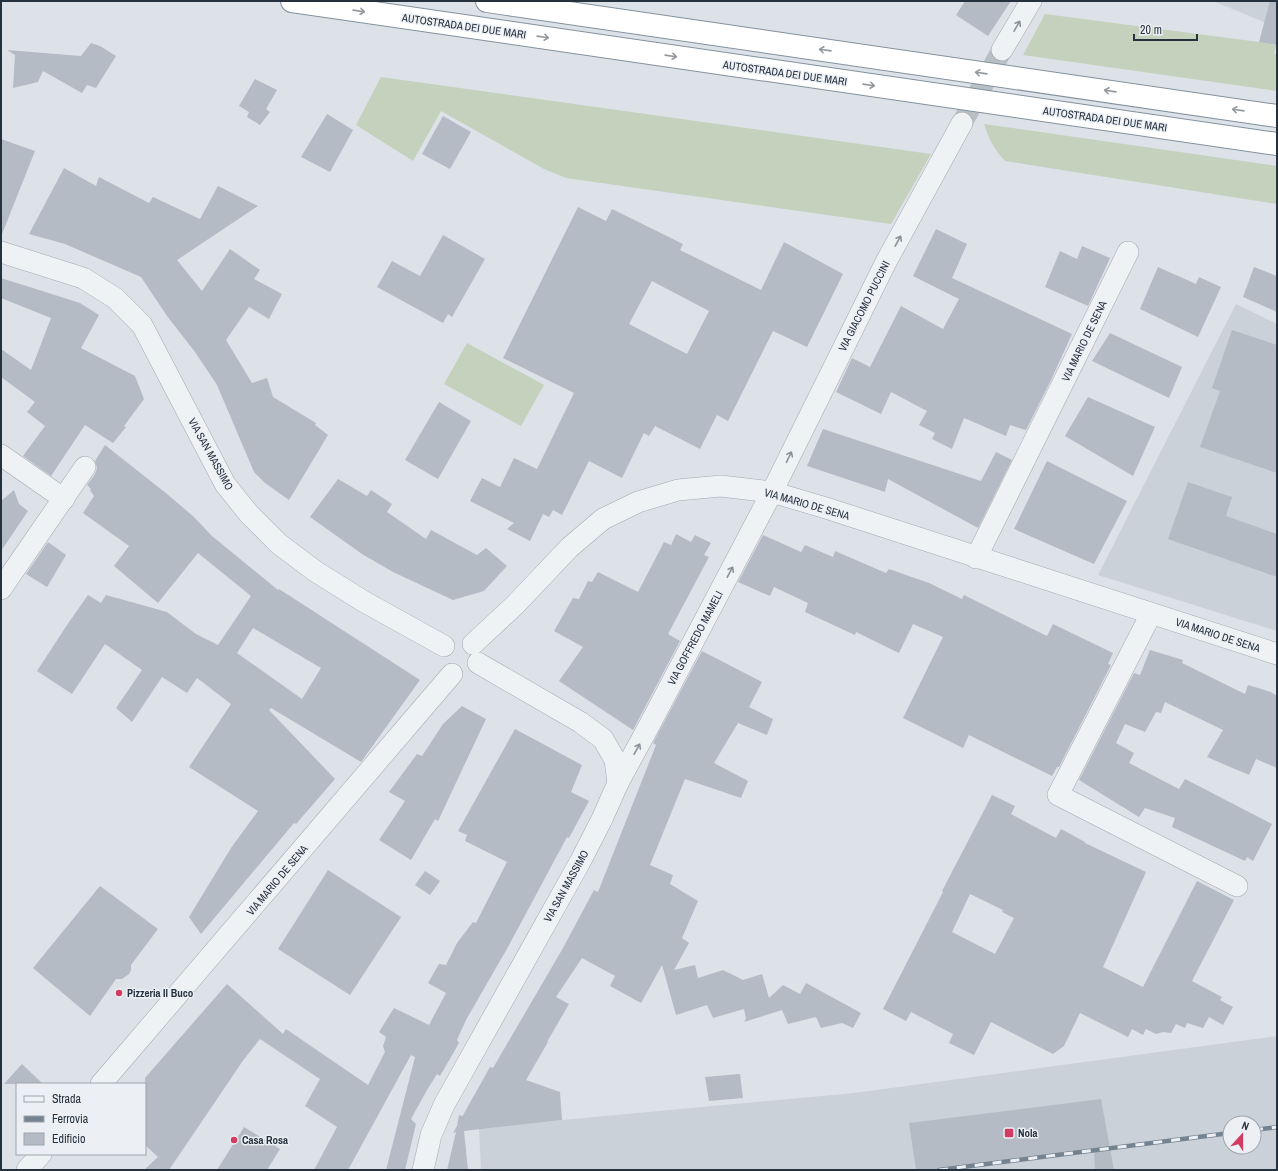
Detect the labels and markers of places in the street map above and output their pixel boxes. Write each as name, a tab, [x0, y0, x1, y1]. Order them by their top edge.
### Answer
place label: Pizzeria Il Buco	[127, 986, 194, 1000]
marker: Pizzeria Il Buco	[114, 988, 124, 998]
place label: Nola	[1018, 1126, 1038, 1140]
marker: Nola	[1003, 1127, 1015, 1139]
place label: Casa Rosa	[242, 1133, 288, 1147]
marker: Casa Rosa	[229, 1135, 239, 1145]

